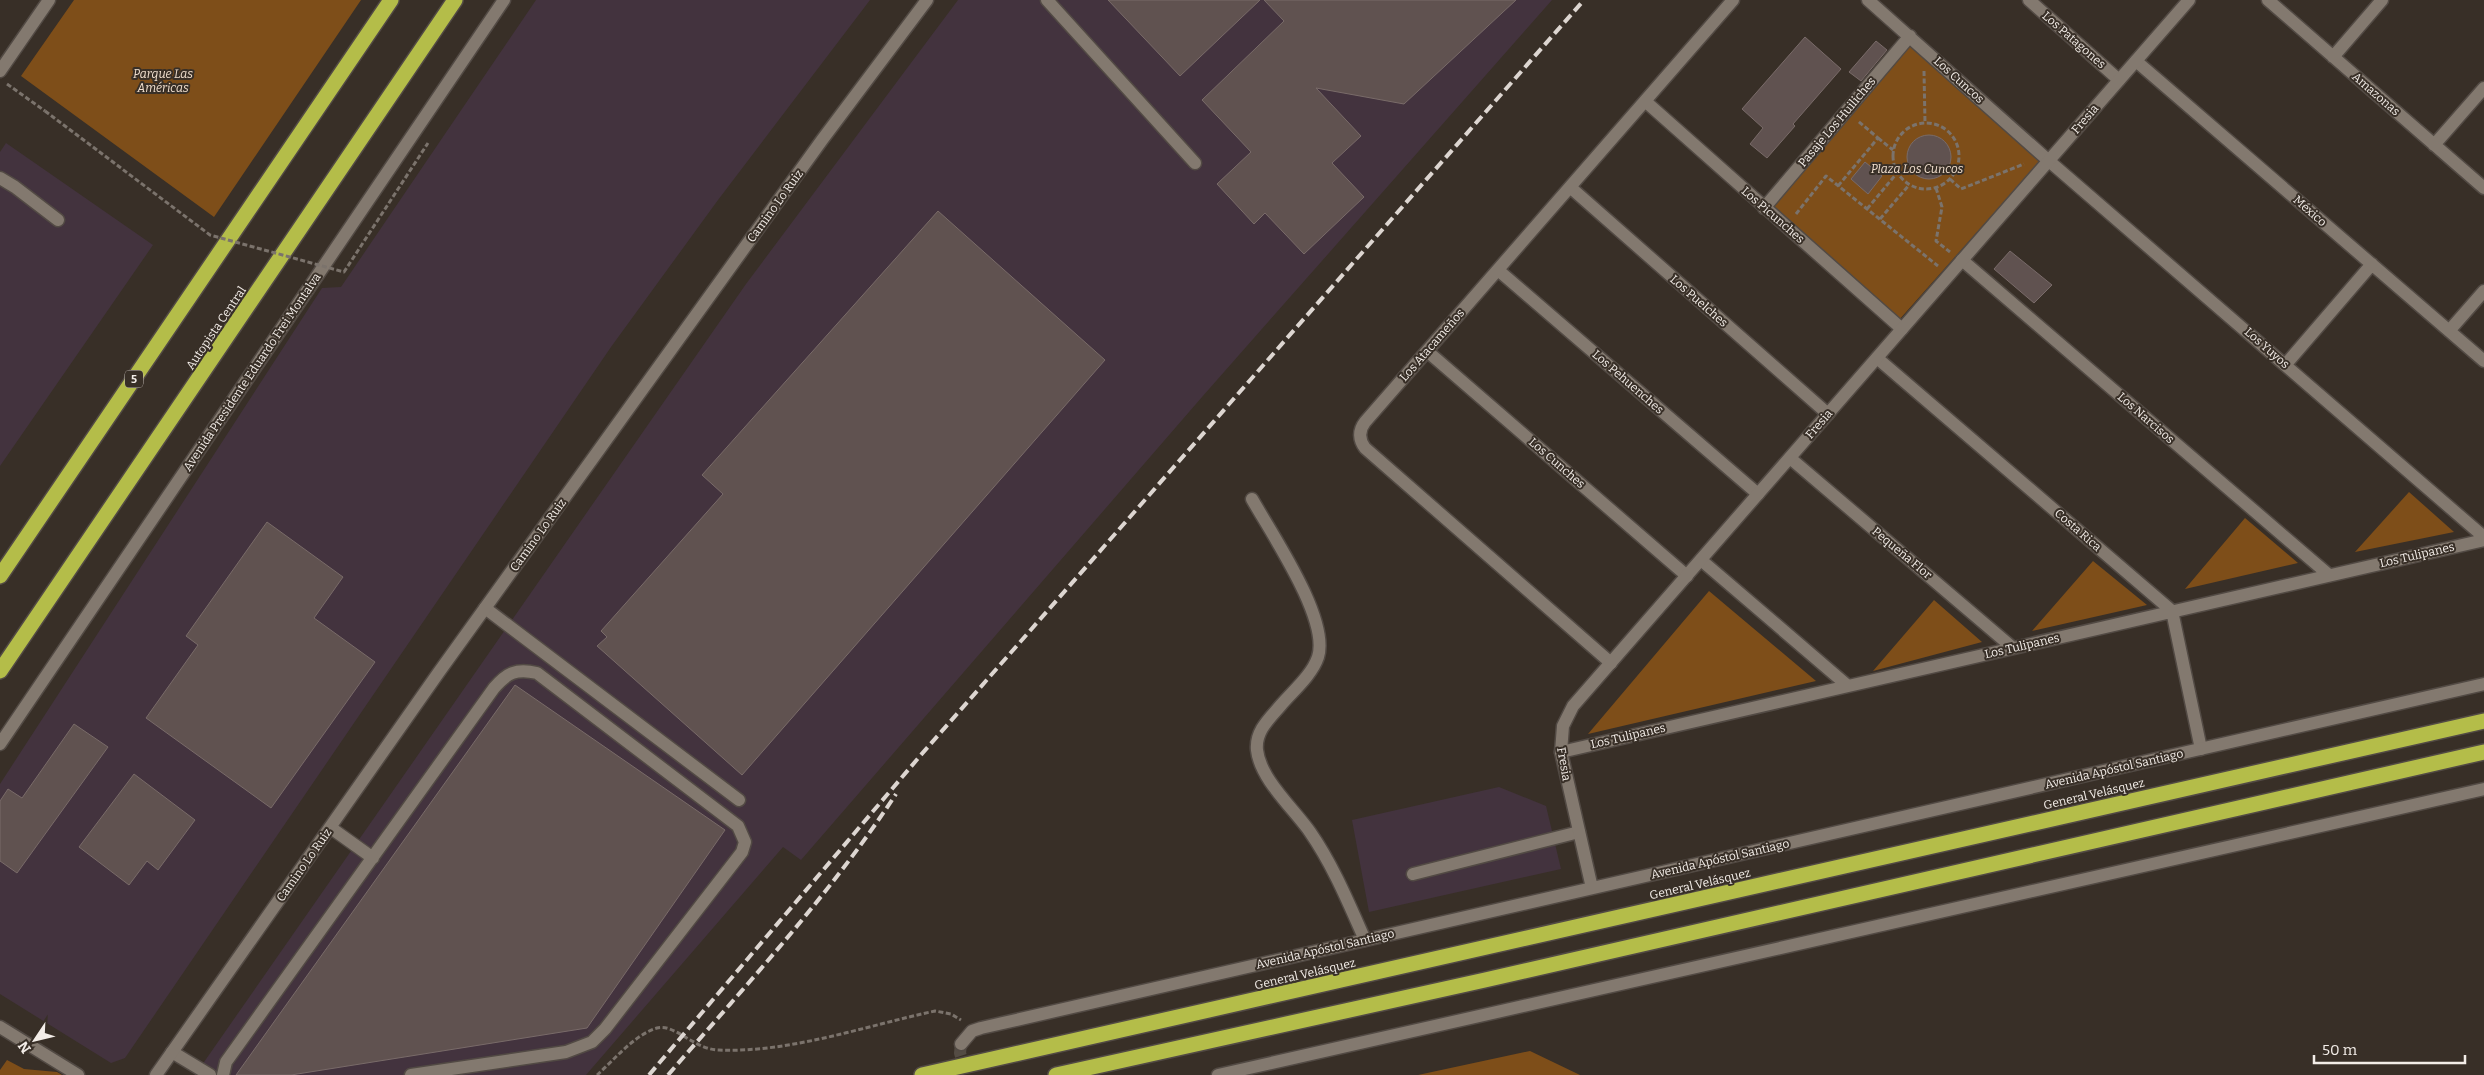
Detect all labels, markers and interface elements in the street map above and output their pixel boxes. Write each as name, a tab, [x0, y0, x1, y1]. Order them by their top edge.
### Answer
street label: Los Patagones	[2040, 9, 2109, 71]
street label: Los Cuncos	[1931, 54, 1987, 106]
park label: Parque Las Américas	[133, 67, 193, 95]
street label: Amazonas	[2349, 69, 2403, 119]
street label: Pasaje Los Huiliches	[1795, 74, 1879, 170]
street label: Fresia	[2069, 101, 2102, 136]
park label: Plaza Los Cuncos	[1871, 162, 1964, 176]
street label: Camino Lo Ruiz	[744, 167, 806, 245]
street label: Los Picunches	[1739, 184, 1808, 246]
street label: México	[2290, 193, 2330, 229]
street label: Avenida Presidente Eduardo Frei Montalva	[180, 270, 324, 474]
street label: Los Puelches	[1667, 272, 1731, 330]
street label: Autopista Central	[183, 283, 249, 372]
street label: Los Atacameños	[1397, 306, 1467, 384]
street label: Los Yuyos	[2242, 325, 2292, 371]
street label: Los Pehuenches	[1590, 347, 1667, 417]
road number: 5	[125, 370, 143, 388]
street label: Los Narcisos	[2115, 390, 2177, 447]
street label: Fresia	[1803, 406, 1836, 441]
street label: Los Cunches	[1526, 435, 1588, 491]
street label: Camino Lo Ruiz	[507, 496, 569, 574]
street label: Costa Rica	[2052, 506, 2104, 554]
street label: Pequeña Flor	[1869, 524, 1935, 582]
street label: Los Tulipanes	[2378, 540, 2456, 570]
street label: Los Tulipanes	[1983, 631, 2061, 661]
street label: Los Tulipanes	[1589, 721, 1667, 751]
street label: Fresia	[1554, 746, 1574, 782]
street label: Avenida Apóstol Santiago	[2043, 746, 2185, 792]
street label: General Velásquez	[2042, 776, 2146, 812]
street label: Camino Lo Ruiz	[274, 825, 335, 904]
street label: Avenida Apóstol Santiago	[1649, 836, 1791, 882]
street label: General Velásquez	[1648, 866, 1752, 902]
street label: Avenida Apóstol Santiago	[1254, 926, 1396, 972]
street label: General Velásquez	[1253, 956, 1357, 992]
north arrow	[10, 1015, 60, 1065]
scale bar	[2314, 1032, 2465, 1064]
text: N	[15, 1038, 35, 1056]
text: 50 m	[2322, 1041, 2358, 1059]

